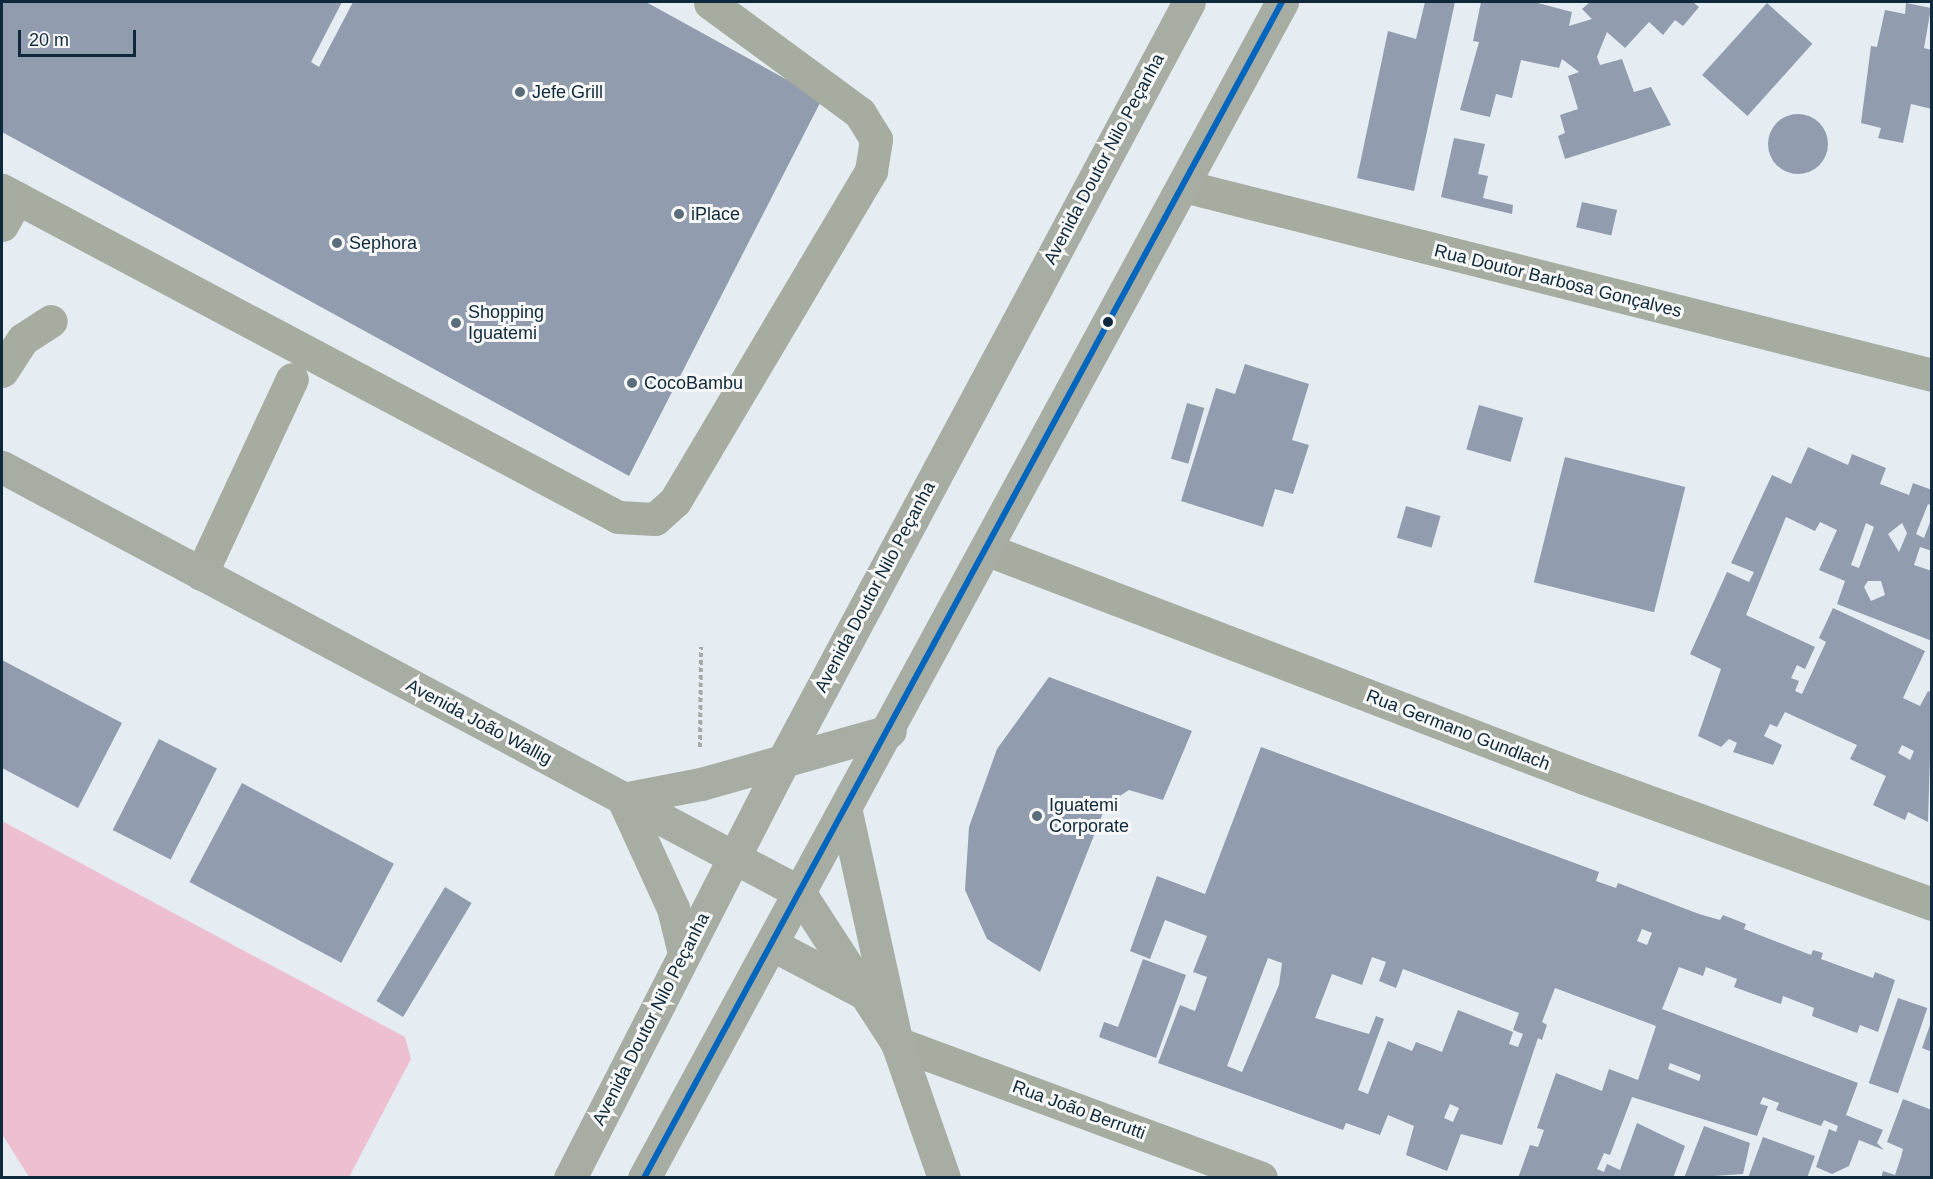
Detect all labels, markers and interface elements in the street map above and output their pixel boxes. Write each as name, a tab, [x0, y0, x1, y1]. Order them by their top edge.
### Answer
scale bar	[21, 18, 140, 56]
text: 20 m	[29, 30, 69, 50]
street label: Avenida Doutor Nilo Peçanha	[1039, 50, 1169, 268]
place label: Jefe Grill	[532, 81, 603, 103]
marker: Jefe Grill	[513, 85, 527, 99]
place label: iPlace	[691, 203, 740, 225]
marker: iPlace	[672, 207, 686, 221]
place label: Sephora	[349, 232, 417, 254]
marker: Sephora	[330, 236, 344, 250]
street label: Rua Doutor Barbosa Gonçalves	[1432, 240, 1684, 322]
place label: Shopping Iguatemi	[468, 302, 544, 344]
marker: Shopping Iguatemi	[449, 316, 463, 330]
unlabelled marker	[1102, 316, 1114, 328]
place label: CocoBambu	[644, 372, 743, 394]
marker: CocoBambu	[625, 376, 639, 390]
street label: Avenida Doutor Nilo Peçanha	[810, 478, 940, 696]
street label: Avenida João Wallig	[402, 674, 556, 770]
street label: Rua Germano Gundlach	[1363, 685, 1553, 775]
place label: Iguatemi Corporate	[1049, 795, 1129, 838]
marker: Iguatemi Corporate	[1030, 809, 1044, 823]
street label: Avenida Doutor Nilo Peçanha	[588, 909, 714, 1129]
street label: Rua João Berrutti	[1009, 1076, 1149, 1144]

